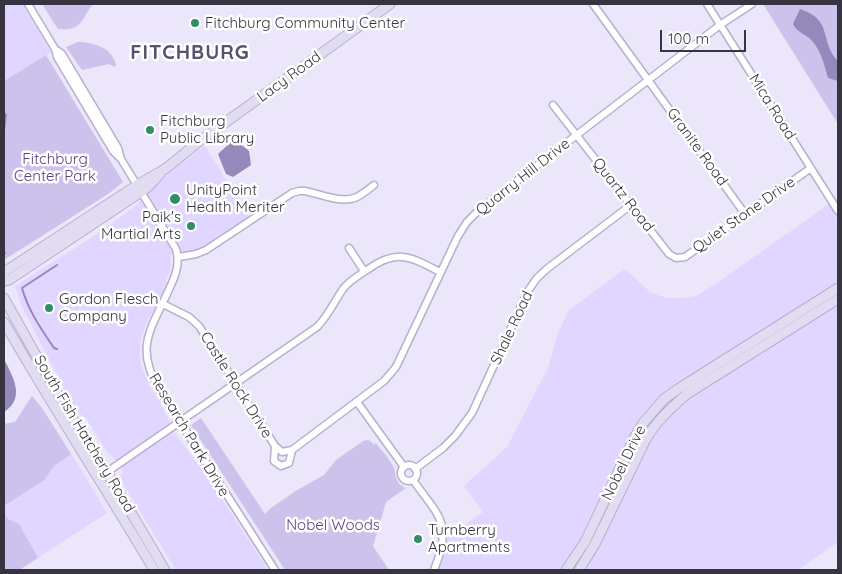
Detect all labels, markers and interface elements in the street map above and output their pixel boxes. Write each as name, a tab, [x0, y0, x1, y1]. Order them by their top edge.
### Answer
place label: Fitchburg Community Center	[205, 14, 405, 32]
marker: Fitchburg Community Center	[189, 17, 201, 29]
scale bar	[662, 20, 748, 52]
text: 100 m	[668, 29, 709, 48]
district label: FITCHBURG	[129, 41, 251, 65]
street label: Lacy Road	[254, 48, 324, 106]
street label: Mica Road	[745, 71, 799, 143]
street label: Granite Road	[663, 105, 731, 189]
place label: Fitchburg Public Library	[160, 112, 254, 147]
marker: Fitchburg Public Library	[144, 124, 156, 136]
street label: Quarry Hill Drive	[472, 135, 574, 219]
park label: Fitchburg Center Park	[14, 150, 96, 185]
street label: Quartz Road	[589, 155, 657, 235]
street label: Quiet Stone Drive	[689, 173, 799, 257]
place label: UnityPoint Health Meriter	[186, 181, 285, 216]
marker: UnityPoint Health Meriter	[168, 192, 182, 206]
place label: Paik's Martial Arts	[101, 208, 181, 243]
marker: Paik's Martial Arts	[185, 220, 197, 232]
street label: Shale Road	[487, 288, 537, 368]
place label: Gordon Flesch Company	[59, 290, 158, 325]
marker: Gordon Flesch Company	[43, 302, 55, 314]
street label: Castle Rock Drive	[196, 329, 276, 441]
street label: South Fish Hatchery Road	[30, 352, 138, 516]
street label: Research Park Drive	[145, 370, 233, 500]
street label: Nobel Drive	[598, 423, 650, 503]
park label: Nobel Woods	[286, 516, 380, 534]
place label: Turnberry Apartments	[428, 521, 510, 556]
marker: Turnberry Apartments	[412, 533, 424, 545]

